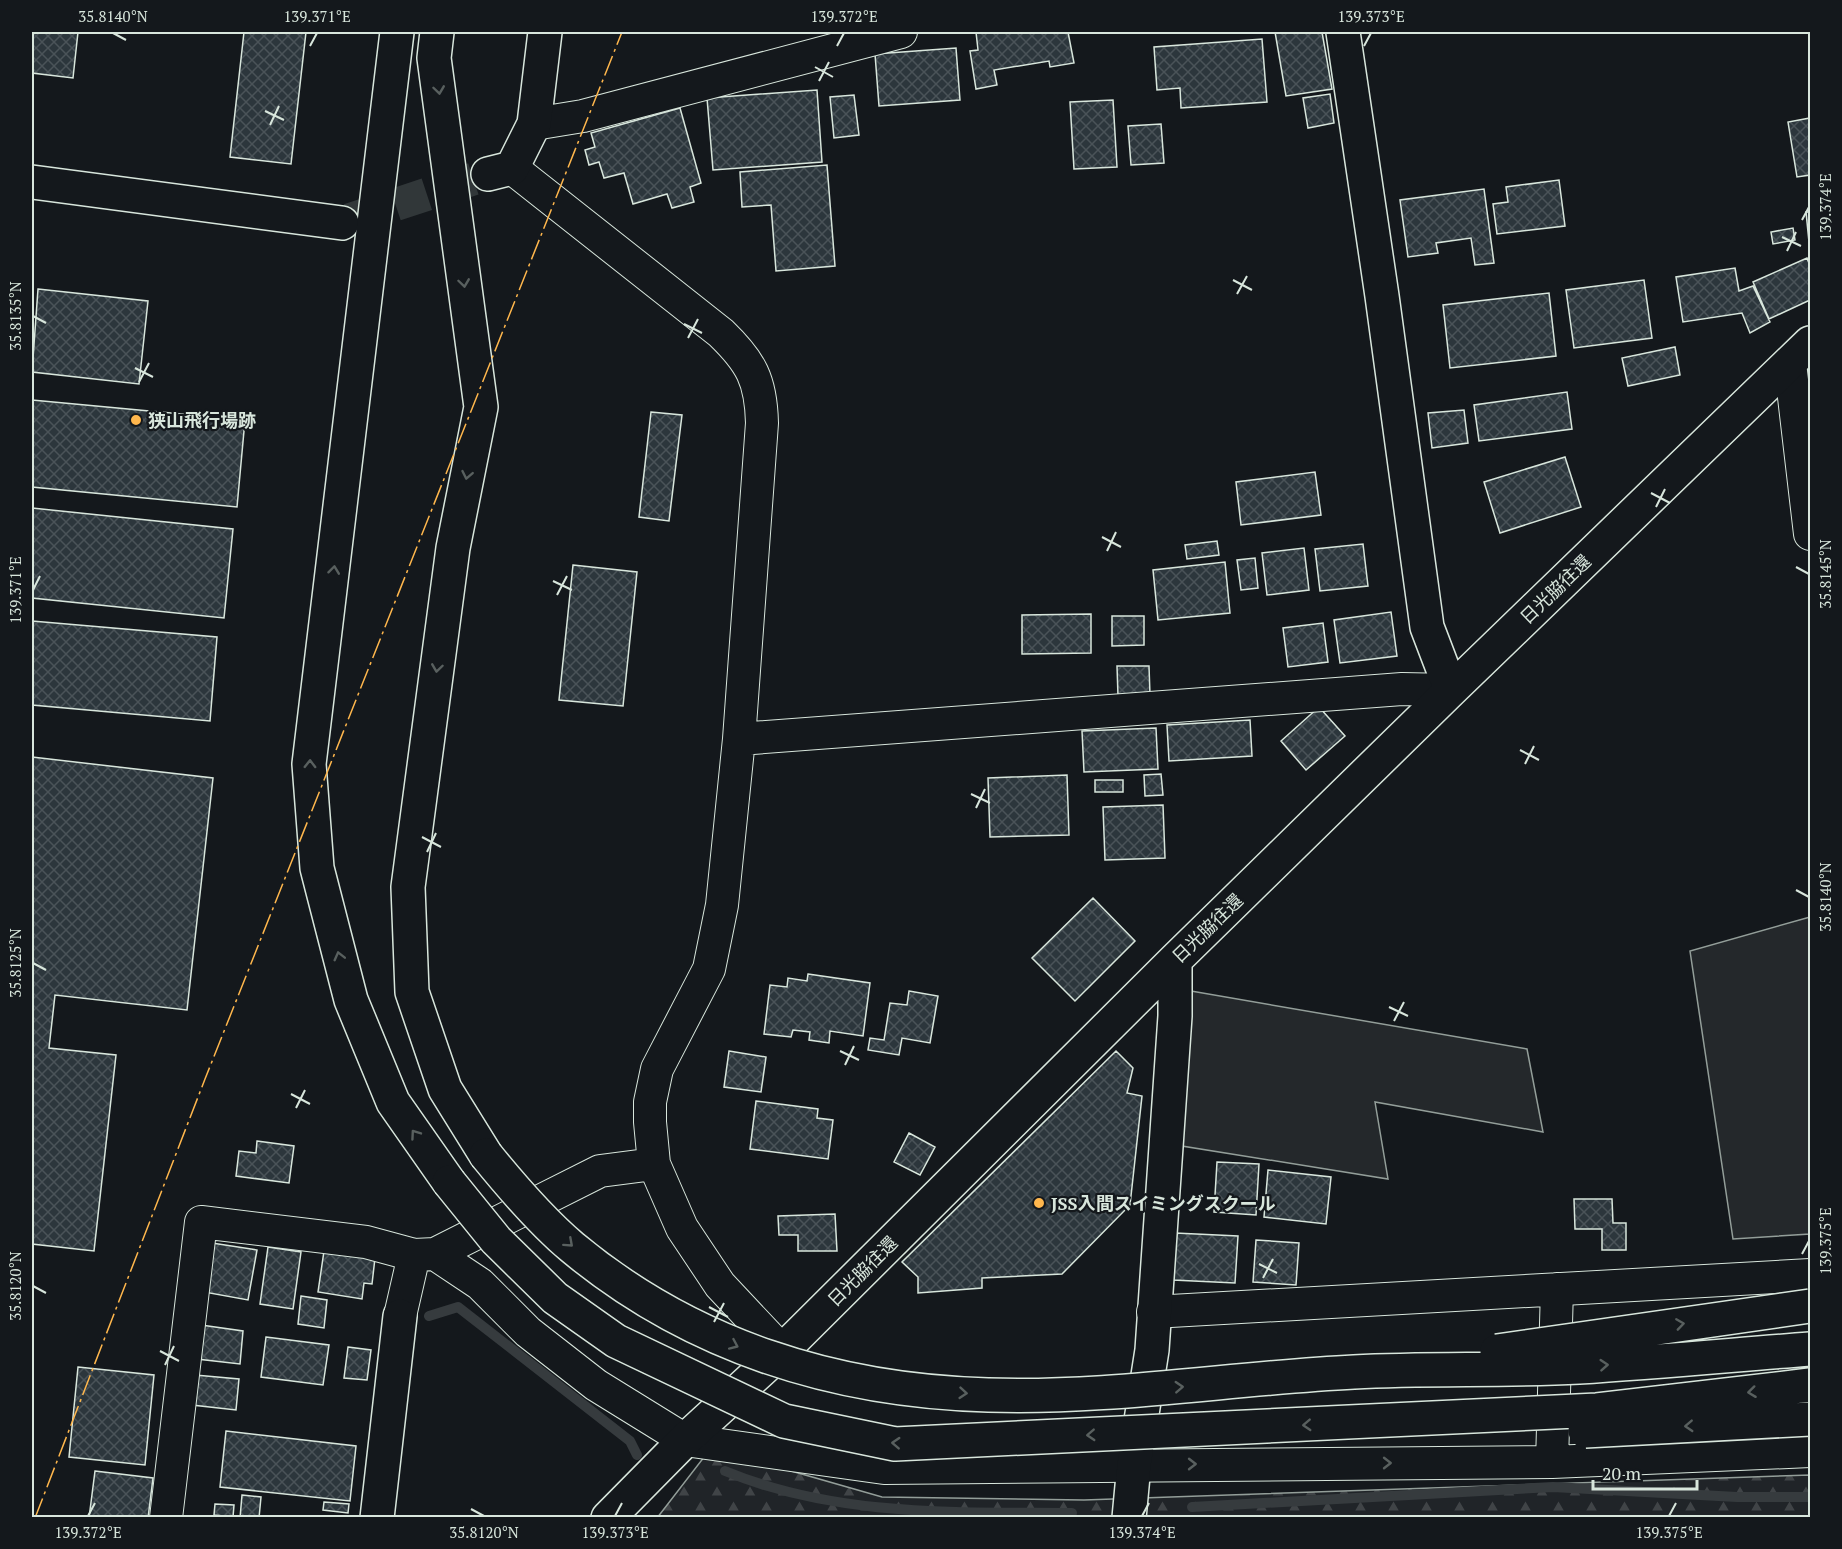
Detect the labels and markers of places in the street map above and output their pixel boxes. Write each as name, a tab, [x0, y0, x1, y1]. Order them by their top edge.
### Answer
place label: 狭山飛行場跡	[148, 408, 256, 432]
marker: 狭山飛行場跡	[129, 413, 143, 427]
place label: JSS入間スイミングスクール	[1051, 1191, 1276, 1215]
marker: JSS入間スイミングスクール	[1032, 1196, 1046, 1210]

